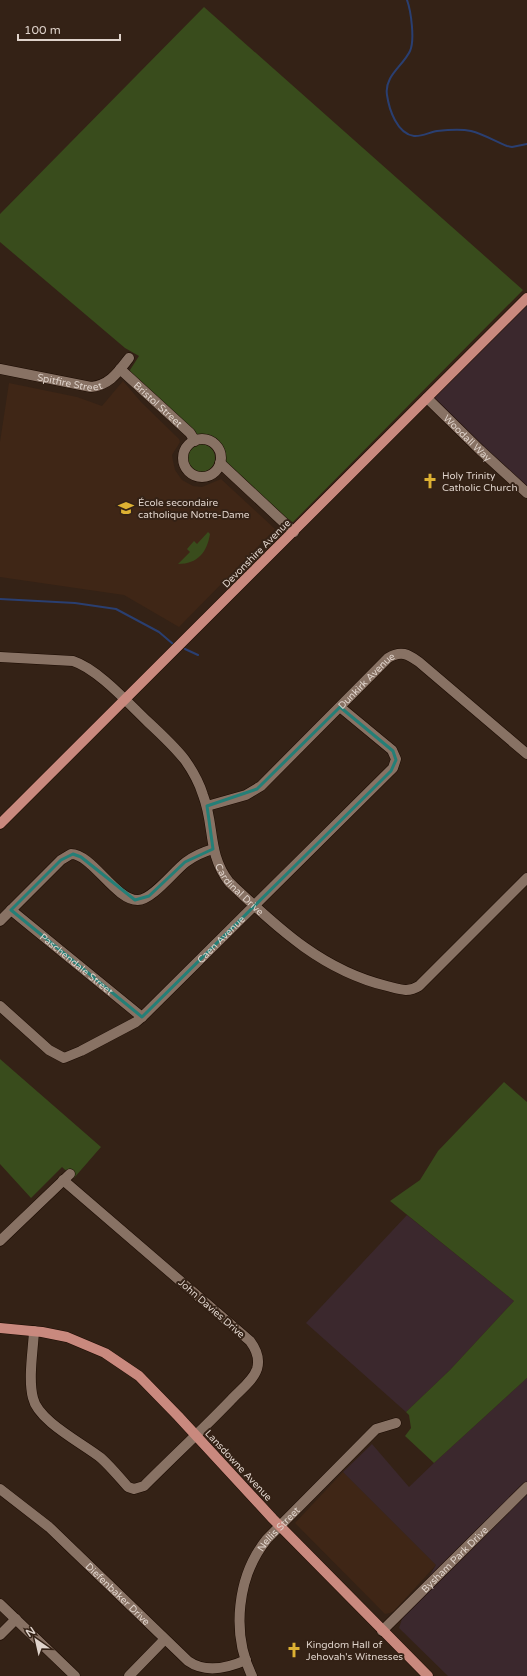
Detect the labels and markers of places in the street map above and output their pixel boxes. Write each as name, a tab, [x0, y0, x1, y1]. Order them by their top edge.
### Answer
place label: Holy Trinity Catholic Church	[442, 470, 518, 494]
church icon: Holy Trinity Catholic Church	[421, 472, 439, 490]
place label: École secondaire catholique Notre-Dame	[138, 497, 250, 521]
school or university icon: École secondaire catholique Notre-Dame	[117, 499, 135, 517]
place label: Kingdom Hall of Jehovah's Witnesses	[306, 1639, 403, 1663]
church icon: Kingdom Hall of Jehovah's Witnesses	[285, 1641, 303, 1659]

